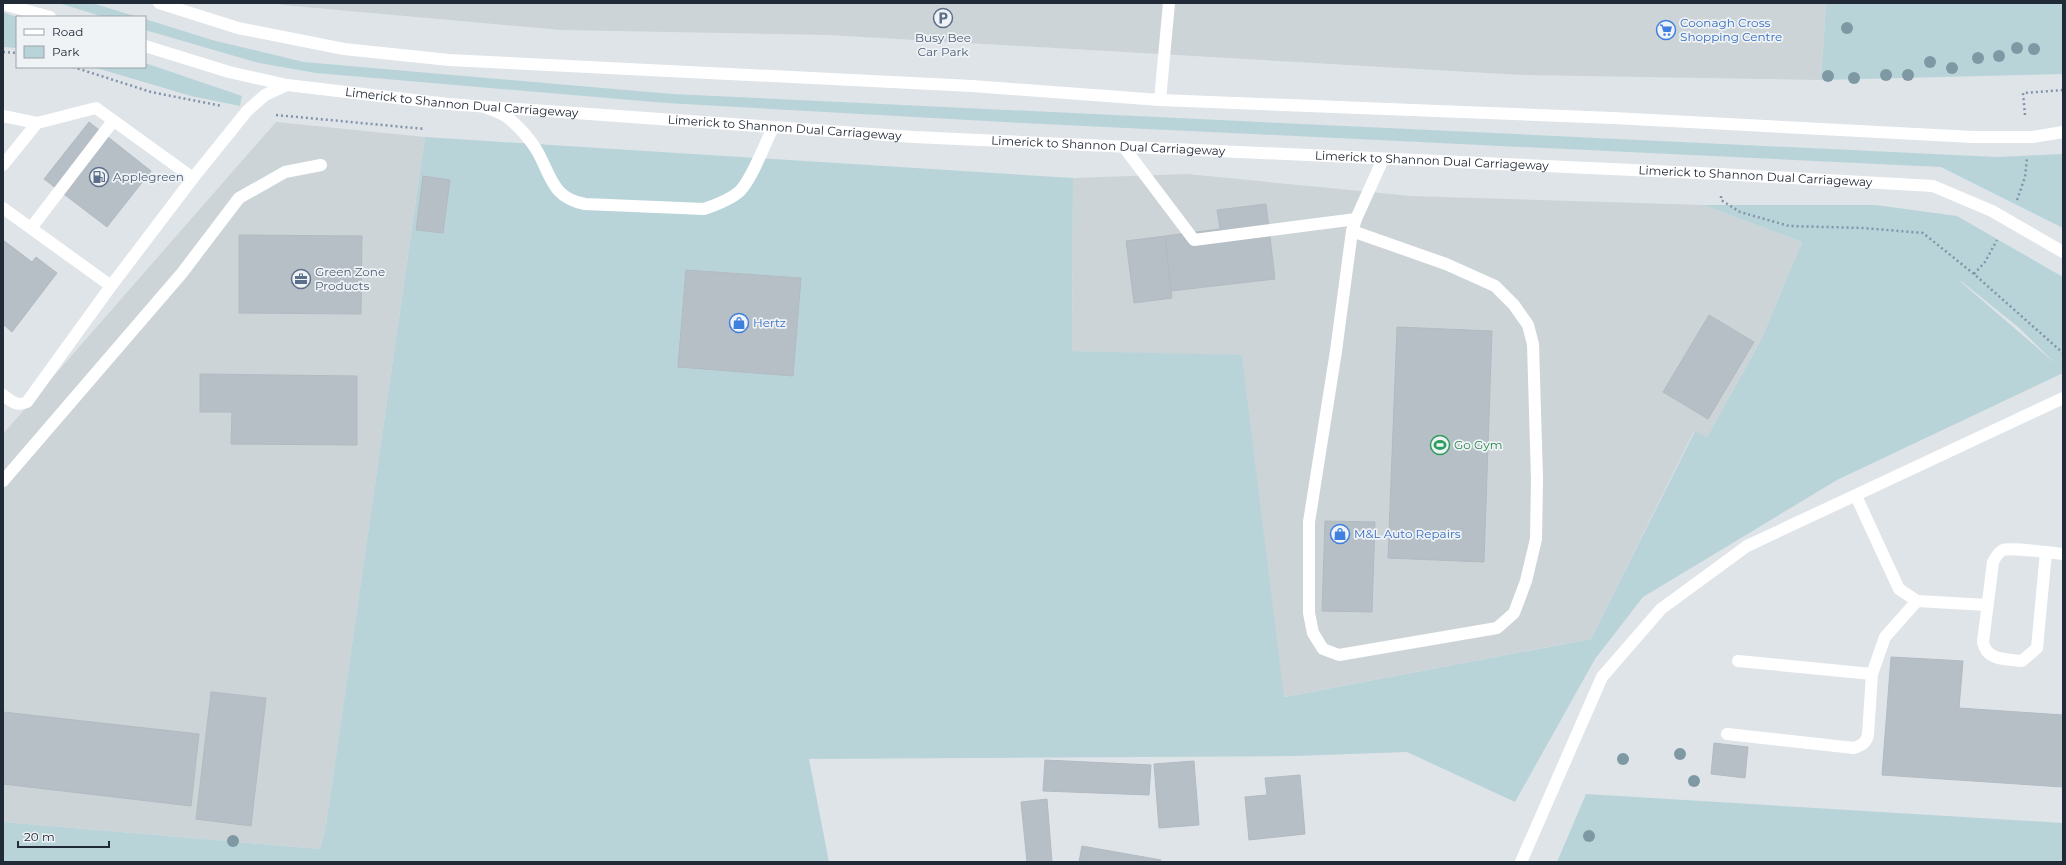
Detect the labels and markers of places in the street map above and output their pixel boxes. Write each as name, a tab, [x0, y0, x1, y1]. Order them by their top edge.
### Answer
parking icon: Busy Bee Car Park	[932, 7, 954, 29]
place label: Coonagh Cross Shopping Centre	[1680, 15, 1782, 44]
supermarket icon: Coonagh Cross Shopping Centre	[1655, 19, 1677, 41]
place label: Busy Bee Car Park	[915, 30, 971, 59]
fuel station icon: Applegreen	[88, 166, 110, 188]
place label: Applegreen	[113, 169, 184, 184]
place label: Green Zone Products	[315, 264, 385, 293]
office icon: Green Zone Products	[290, 268, 312, 290]
shop icon: Hertz	[728, 312, 750, 334]
place label: Hertz	[753, 315, 786, 330]
sports icon: Go Gym	[1429, 434, 1451, 456]
place label: Go Gym	[1454, 437, 1502, 452]
shop icon: M&L Auto Repairs	[1329, 523, 1351, 545]
place label: M&L Auto Repairs	[1354, 526, 1461, 541]

